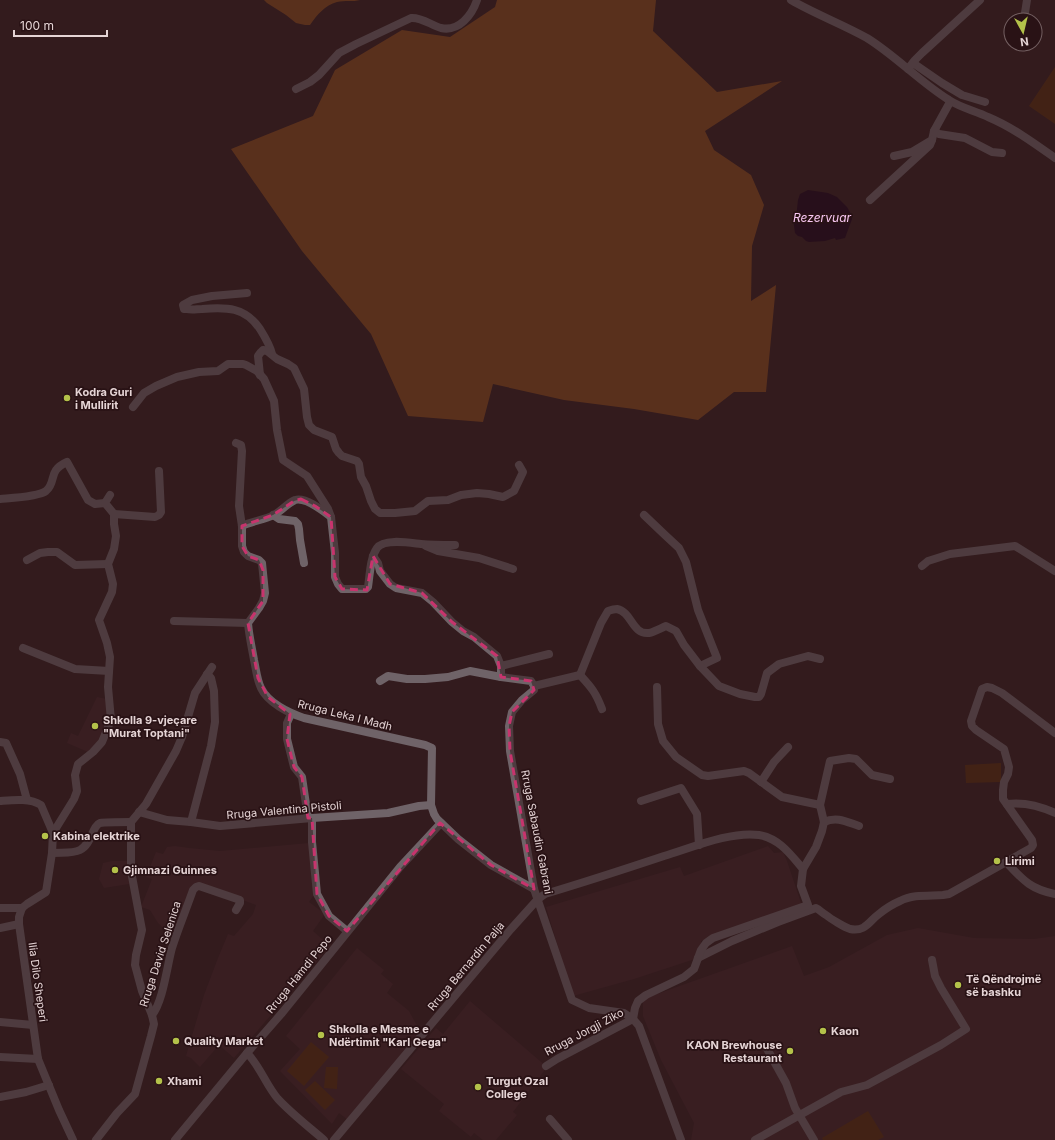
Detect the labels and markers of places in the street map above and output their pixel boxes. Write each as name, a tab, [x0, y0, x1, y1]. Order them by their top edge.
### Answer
place label: Kodra Guri i Mullirit	[75, 385, 132, 412]
marker: Kodra Guri i Mullirit	[62, 393, 72, 403]
place label: Shkolla 9-vjeçare "Murat Toptani"	[103, 713, 197, 740]
marker: Shkolla 9-vjeçare "Murat Toptani"	[90, 721, 100, 731]
place label: Kabina elektrike	[53, 829, 140, 843]
marker: Kabina elektrike	[40, 831, 50, 841]
place label: Lirimi	[1005, 854, 1035, 868]
marker: Lirimi	[992, 856, 1002, 866]
place label: Gjimnazi Guinnes	[123, 863, 217, 877]
marker: Gjimnazi Guinnes	[110, 865, 120, 875]
place label: Të Qëndrojmë së bashku	[966, 972, 1042, 999]
marker: Të Qëndrojmë së bashku	[953, 980, 963, 990]
place label: Shkolla e Mesme e Ndërtimit "Karl Gega"	[329, 1022, 447, 1049]
place label: Kaon	[831, 1024, 859, 1038]
marker: Kaon	[818, 1026, 828, 1036]
marker: Shkolla e Mesme e Ndërtimit "Karl Gega"	[316, 1030, 326, 1040]
place label: Quality Market	[184, 1034, 263, 1048]
marker: Quality Market	[171, 1036, 181, 1046]
place label: KAON Brewhouse Restaurant	[686, 1038, 782, 1065]
marker: KAON Brewhouse Restaurant	[785, 1046, 795, 1056]
place label: Xhami	[167, 1074, 201, 1088]
place label: Turgut Ozal College	[486, 1074, 548, 1101]
marker: Xhami	[154, 1076, 164, 1086]
marker: Turgut Ozal College	[473, 1082, 483, 1092]

